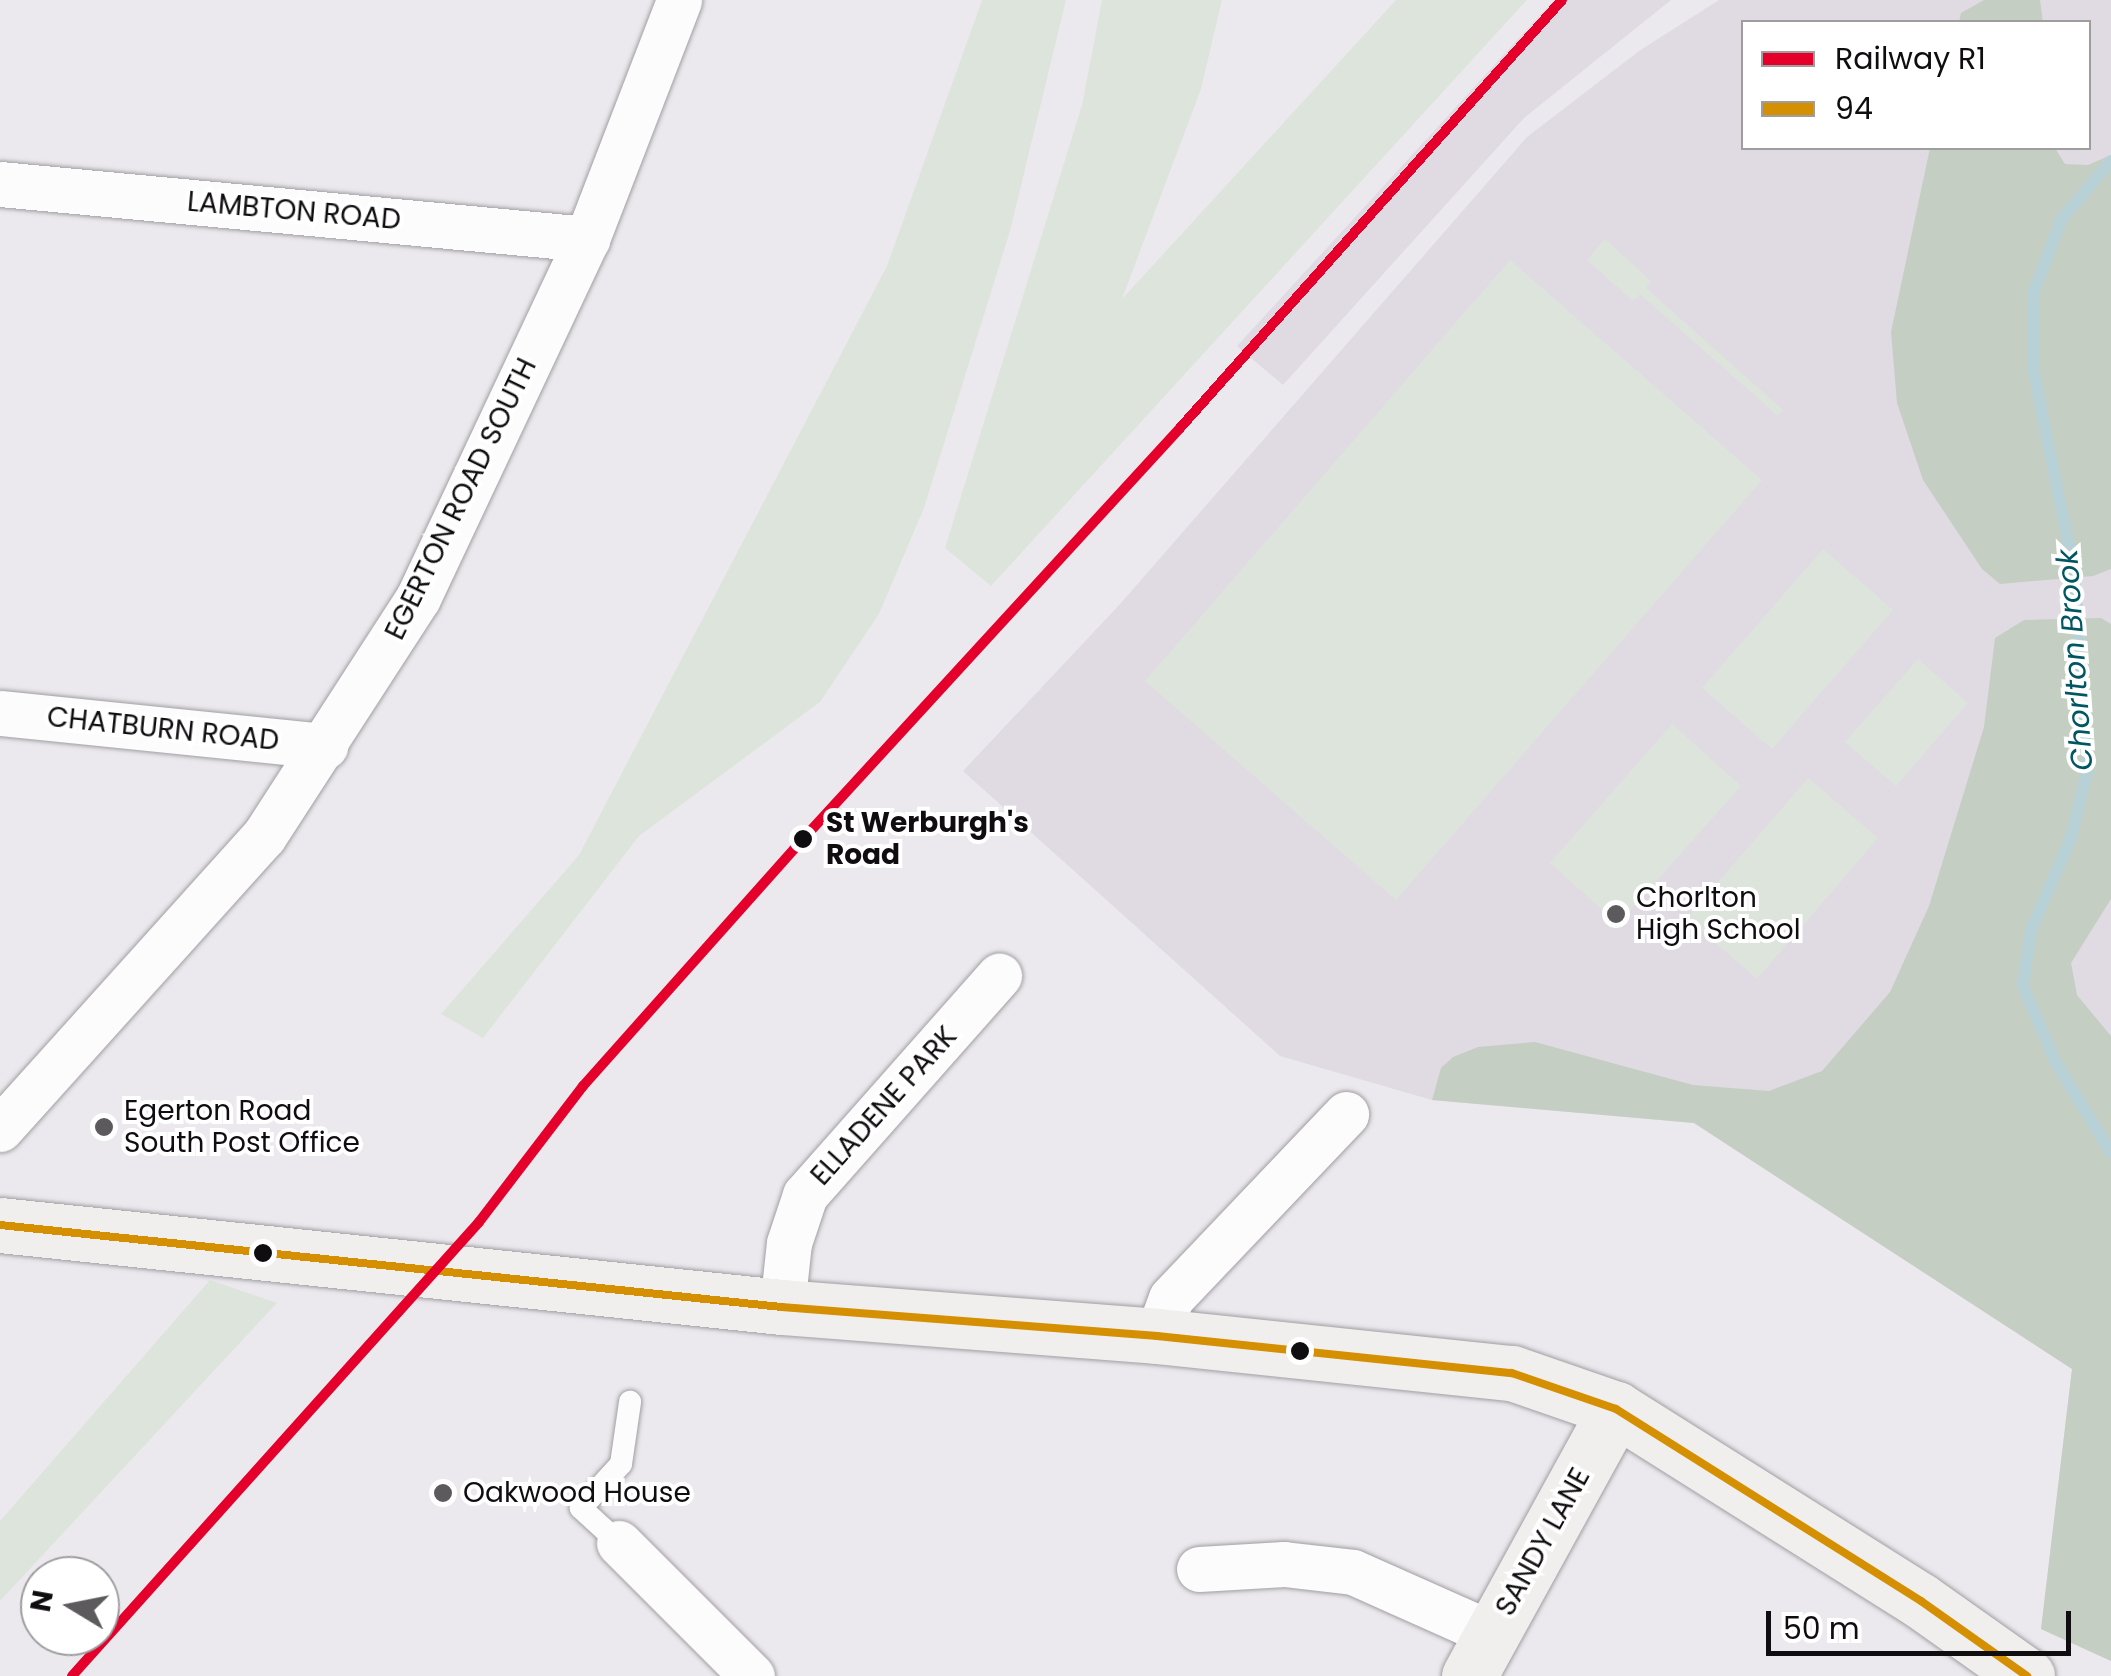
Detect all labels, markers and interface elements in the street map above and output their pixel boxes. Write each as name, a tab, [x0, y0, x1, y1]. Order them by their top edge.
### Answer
legend	[1741, 20, 2091, 150]
text: Railway R1	[1835, 37, 1986, 80]
text: 94	[1835, 87, 1873, 130]
street label: LAMBTON ROAD	[186, 185, 402, 237]
street label: EGERTON ROAD SOUTH	[378, 353, 544, 645]
water label: Chorlton Brook	[2049, 548, 2101, 772]
street label: CHATBURN ROAD	[45, 700, 281, 758]
place label: St Werburgh's Road	[826, 806, 1029, 872]
marker: St Werburgh's Road	[790, 826, 816, 852]
place label: Chorlton High School	[1636, 881, 1801, 947]
marker: Chorlton High School	[1605, 903, 1627, 925]
street label: ELLADENE PARK	[804, 1020, 964, 1192]
place label: Egerton Road South Post Office	[124, 1094, 360, 1160]
marker: Egerton Road South Post Office	[93, 1116, 115, 1138]
unlabelled marker	[253, 1243, 273, 1263]
unlabelled marker	[1290, 1341, 1310, 1361]
street label: SANDY LANE	[1489, 1462, 1597, 1622]
place label: Oakwood House	[463, 1476, 691, 1510]
marker: Oakwood House	[432, 1482, 454, 1504]
north arrow	[20, 1556, 120, 1656]
text: N	[21, 1587, 63, 1615]
scale bar	[1771, 1591, 2076, 1653]
text: 50 m	[1783, 1607, 1860, 1650]

